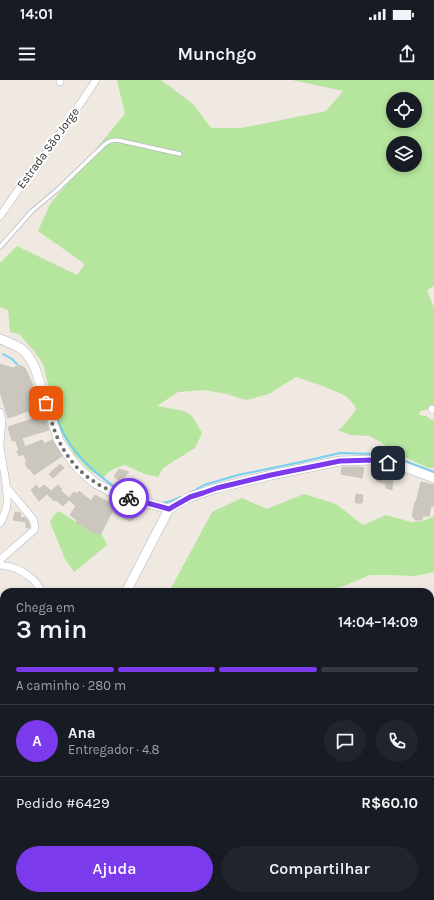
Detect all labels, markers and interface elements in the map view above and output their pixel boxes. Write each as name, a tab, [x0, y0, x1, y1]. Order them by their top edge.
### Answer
text: 14:01	[20, 5, 53, 23]
icon: menu	[16, 43, 38, 65]
text: Munchgo	[178, 43, 256, 65]
icon: share	[396, 43, 418, 65]
map controls	[386, 92, 422, 172]
button: locate	[386, 92, 422, 128]
street label: Estrada São Jorge	[14, 105, 82, 191]
button: layers	[386, 136, 422, 172]
pin	[29, 386, 63, 420]
icon: bag	[35, 392, 57, 414]
pin	[371, 446, 405, 480]
icon: home	[377, 452, 399, 474]
courier	[109, 478, 149, 518]
icon: bike	[118, 487, 140, 509]
text: Chega em	[16, 600, 75, 615]
text: 14:04–14:09	[338, 613, 418, 631]
text: 3 min	[16, 614, 87, 645]
text: A caminho · 280 m	[16, 678, 126, 693]
button: chat	[324, 720, 366, 762]
button: phone	[376, 720, 418, 762]
text: Ana	[68, 724, 96, 742]
text: A	[32, 732, 42, 750]
text: Entregador · 4.8	[68, 742, 159, 757]
text: Pedido #6429	[16, 794, 110, 812]
text: R$60.10	[361, 794, 418, 812]
button: Ajuda	[16, 846, 213, 892]
button: Compartilhar	[221, 846, 418, 892]

